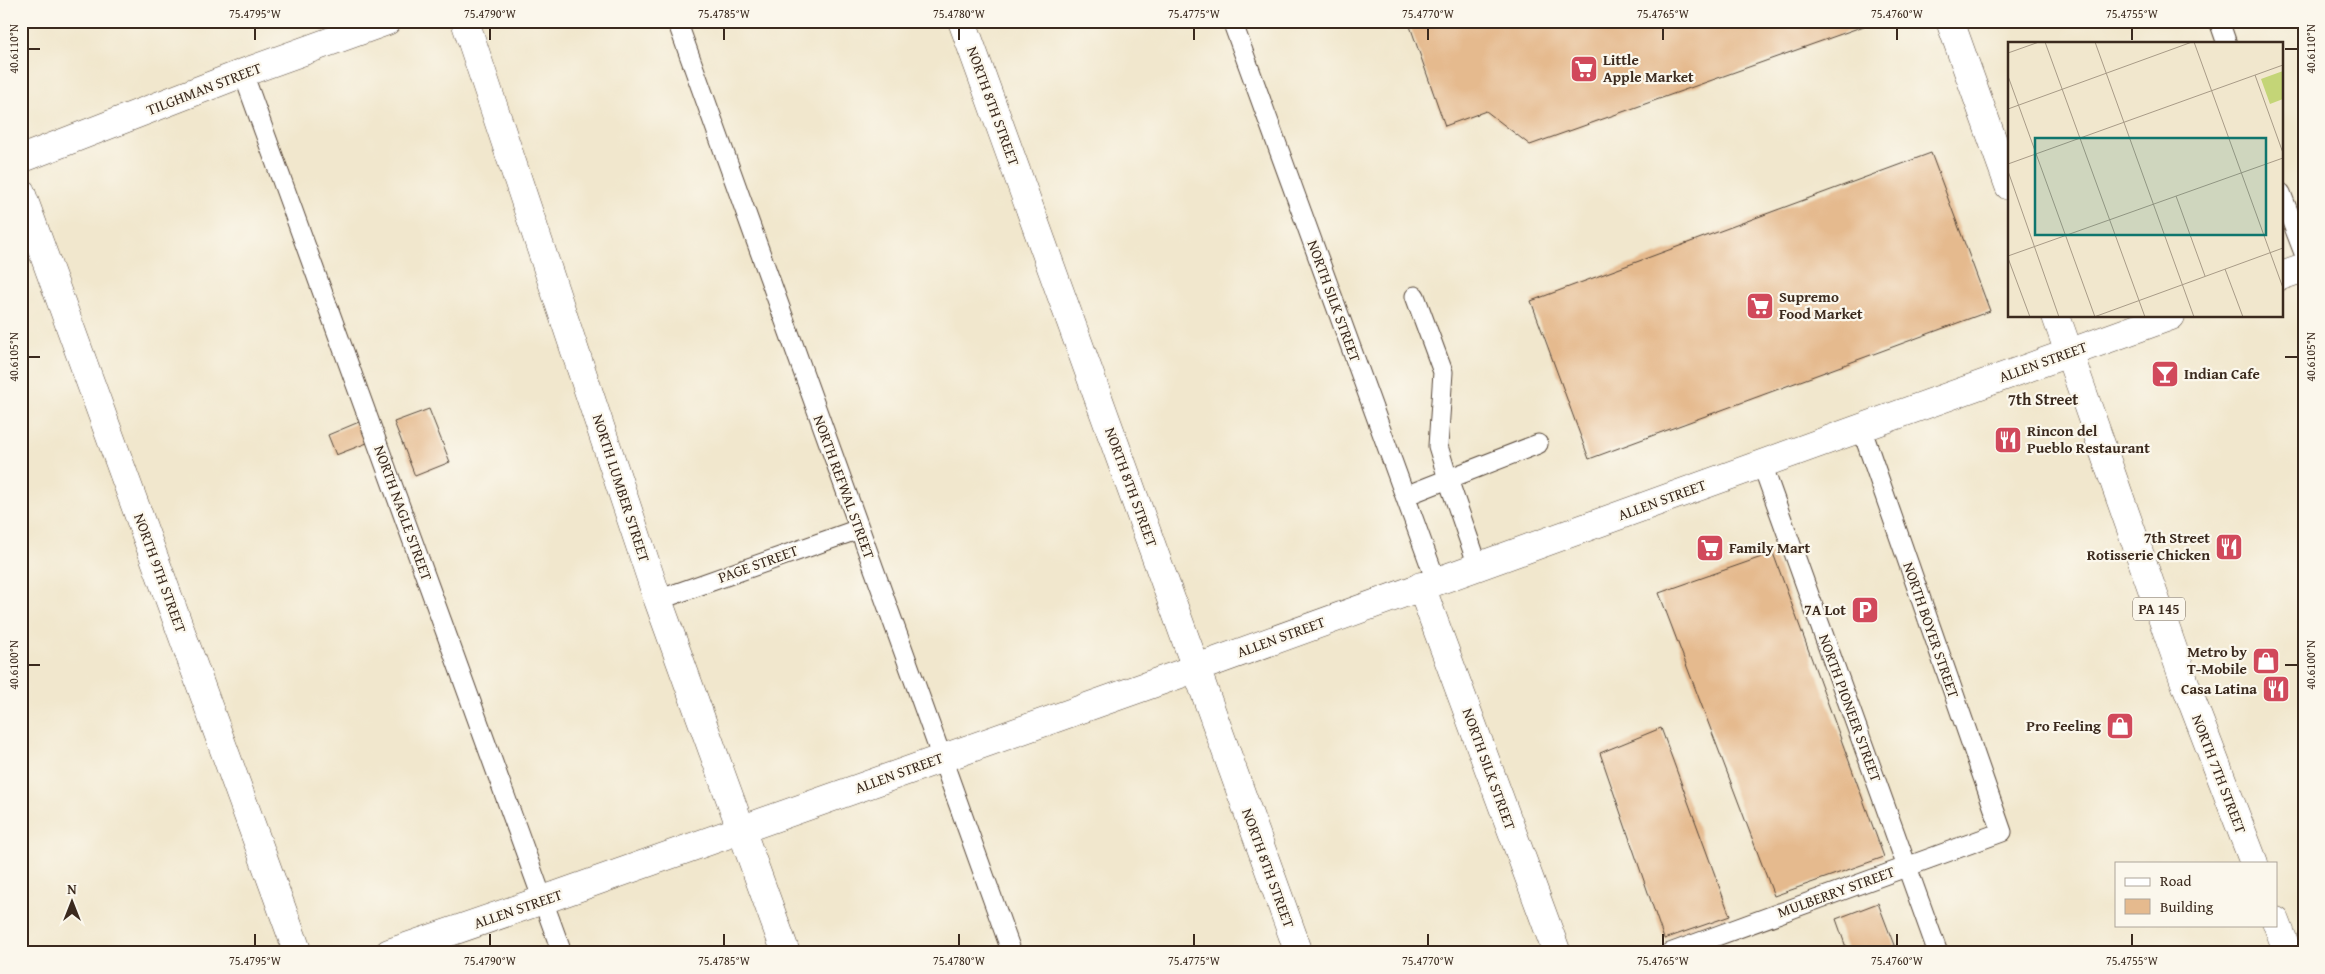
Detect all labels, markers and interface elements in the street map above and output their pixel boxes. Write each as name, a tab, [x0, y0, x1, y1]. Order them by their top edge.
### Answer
text: 75.4795°W	[229, 5, 282, 22]
text: 75.4790°W	[464, 5, 517, 22]
text: 75.4785°W	[698, 5, 751, 22]
text: 75.4780°W	[933, 5, 986, 22]
text: 75.4775°W	[1168, 5, 1221, 22]
text: 75.4770°W	[1402, 5, 1455, 22]
text: 75.4765°W	[1637, 5, 1690, 22]
text: 75.4760°W	[1871, 5, 1924, 22]
text: 75.4755°W	[2106, 5, 2159, 22]
text: 40.6110°N	[5, 24, 22, 74]
text: 40.6110°N	[2302, 24, 2319, 74]
inset map	[2008, 42, 2282, 318]
street label: NORTH 8TH STREET	[962, 43, 1025, 169]
place label: Little Apple Market	[1603, 49, 1694, 87]
supermarket icon: Little Apple Market	[1569, 54, 1599, 84]
street label: TILGHMAN STREET	[143, 57, 265, 120]
street label: NORTH SILK STREET	[1303, 237, 1366, 365]
place label: Supremo Food Market	[1779, 286, 1863, 324]
supermarket icon: Supremo Food Market	[1745, 291, 1775, 321]
text: 40.6105°N	[5, 332, 22, 382]
text: 40.6105°N	[2302, 332, 2319, 382]
street label: ALLEN STREET	[1996, 336, 2090, 387]
bar icon: Indian Cafe	[2150, 359, 2180, 389]
place label: Indian Cafe	[2184, 363, 2260, 384]
district label: 7th Street	[2008, 387, 2078, 411]
street label: NORTH LUMBER STREET	[588, 411, 655, 565]
street label: NORTH REFWAL STREET	[809, 412, 880, 562]
place label: Rincon del Pueblo Restaurant	[2027, 420, 2150, 458]
street label: NORTH 8TH STREET	[1100, 424, 1163, 550]
restaurant icon: Rincon del Pueblo Restaurant	[1993, 425, 2023, 455]
street label: NORTH NAGLE STREET	[369, 442, 438, 584]
street label: ALLEN STREET	[1615, 474, 1709, 525]
street label: NORTH 9TH STREET	[129, 510, 192, 636]
place label: 7th Street Rotisserie Chicken	[2087, 527, 2210, 565]
restaurant icon: 7th Street Rotisserie Chicken	[2214, 532, 2244, 562]
supermarket icon: Family Mart	[1695, 533, 1725, 563]
place label: Family Mart	[1729, 537, 1810, 558]
street label: PAGE STREET	[715, 539, 801, 588]
street label: NORTH BOYER STREET	[1898, 559, 1965, 701]
parking icon: 7A Lot	[1850, 595, 1880, 625]
road number: PA 145	[2133, 598, 2185, 620]
place label: 7A Lot	[1804, 599, 1846, 620]
street label: ALLEN STREET	[1234, 611, 1328, 662]
street label: NORTH PIONEER STREET	[1814, 631, 1887, 785]
text: 40.6100°N	[5, 640, 22, 690]
text: 40.6100°N	[2302, 640, 2319, 690]
place label: Metro by T-Mobile	[2187, 641, 2247, 679]
shop icon: Metro by T-Mobile	[2251, 646, 2281, 676]
restaurant icon: Casa Latina	[2261, 674, 2291, 704]
place label: Casa Latina	[2181, 678, 2257, 699]
street label: NORTH SILK STREET	[1458, 705, 1521, 833]
shop icon: Pro Feeling	[2105, 711, 2135, 741]
street label: NORTH 7TH STREET	[2187, 711, 2252, 837]
place label: Pro Feeling	[2026, 715, 2101, 736]
street label: ALLEN STREET	[852, 747, 946, 798]
street label: NORTH 8TH STREET	[1237, 805, 1300, 931]
street label: MULBERRY STREET	[1774, 860, 1898, 922]
legend	[2115, 862, 2278, 926]
text: Road	[2160, 870, 2191, 891]
north arrow	[48, 876, 98, 926]
text: N	[67, 879, 77, 899]
street label: ALLEN STREET	[471, 883, 565, 933]
text: Building	[2160, 896, 2214, 917]
text: 75.4795°W	[229, 952, 282, 969]
text: 75.4790°W	[464, 952, 517, 969]
text: 75.4785°W	[698, 952, 751, 969]
text: 75.4780°W	[933, 952, 986, 969]
text: 75.4775°W	[1168, 952, 1221, 969]
text: 75.4770°W	[1402, 952, 1455, 969]
text: 75.4765°W	[1637, 952, 1690, 969]
text: 75.4760°W	[1871, 952, 1924, 969]
text: 75.4755°W	[2106, 952, 2159, 969]

